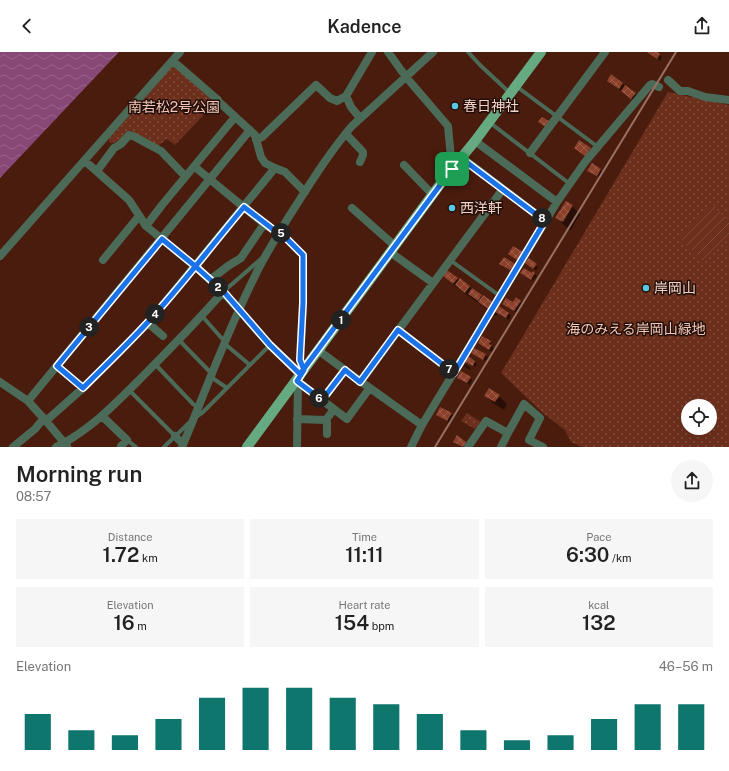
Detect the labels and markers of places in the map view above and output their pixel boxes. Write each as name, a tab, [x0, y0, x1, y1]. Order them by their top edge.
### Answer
place label: 春日神社	[463, 98, 519, 114]
marker: 春日神社	[450, 101, 460, 111]
pin	[435, 152, 469, 186]
place label: 西洋軒	[460, 200, 502, 216]
marker: 西洋軒	[447, 203, 457, 213]
pin: 8	[532, 208, 552, 228]
pin: 5	[271, 223, 291, 243]
pin: 2	[208, 277, 228, 297]
place label: 岸岡山	[654, 280, 696, 296]
marker: 岸岡山	[641, 283, 651, 293]
pin: 4	[145, 304, 165, 324]
pin: 1	[331, 310, 351, 330]
pin: 3	[79, 317, 99, 337]
pin: 7	[439, 359, 459, 379]
pin: 6	[309, 388, 329, 408]

